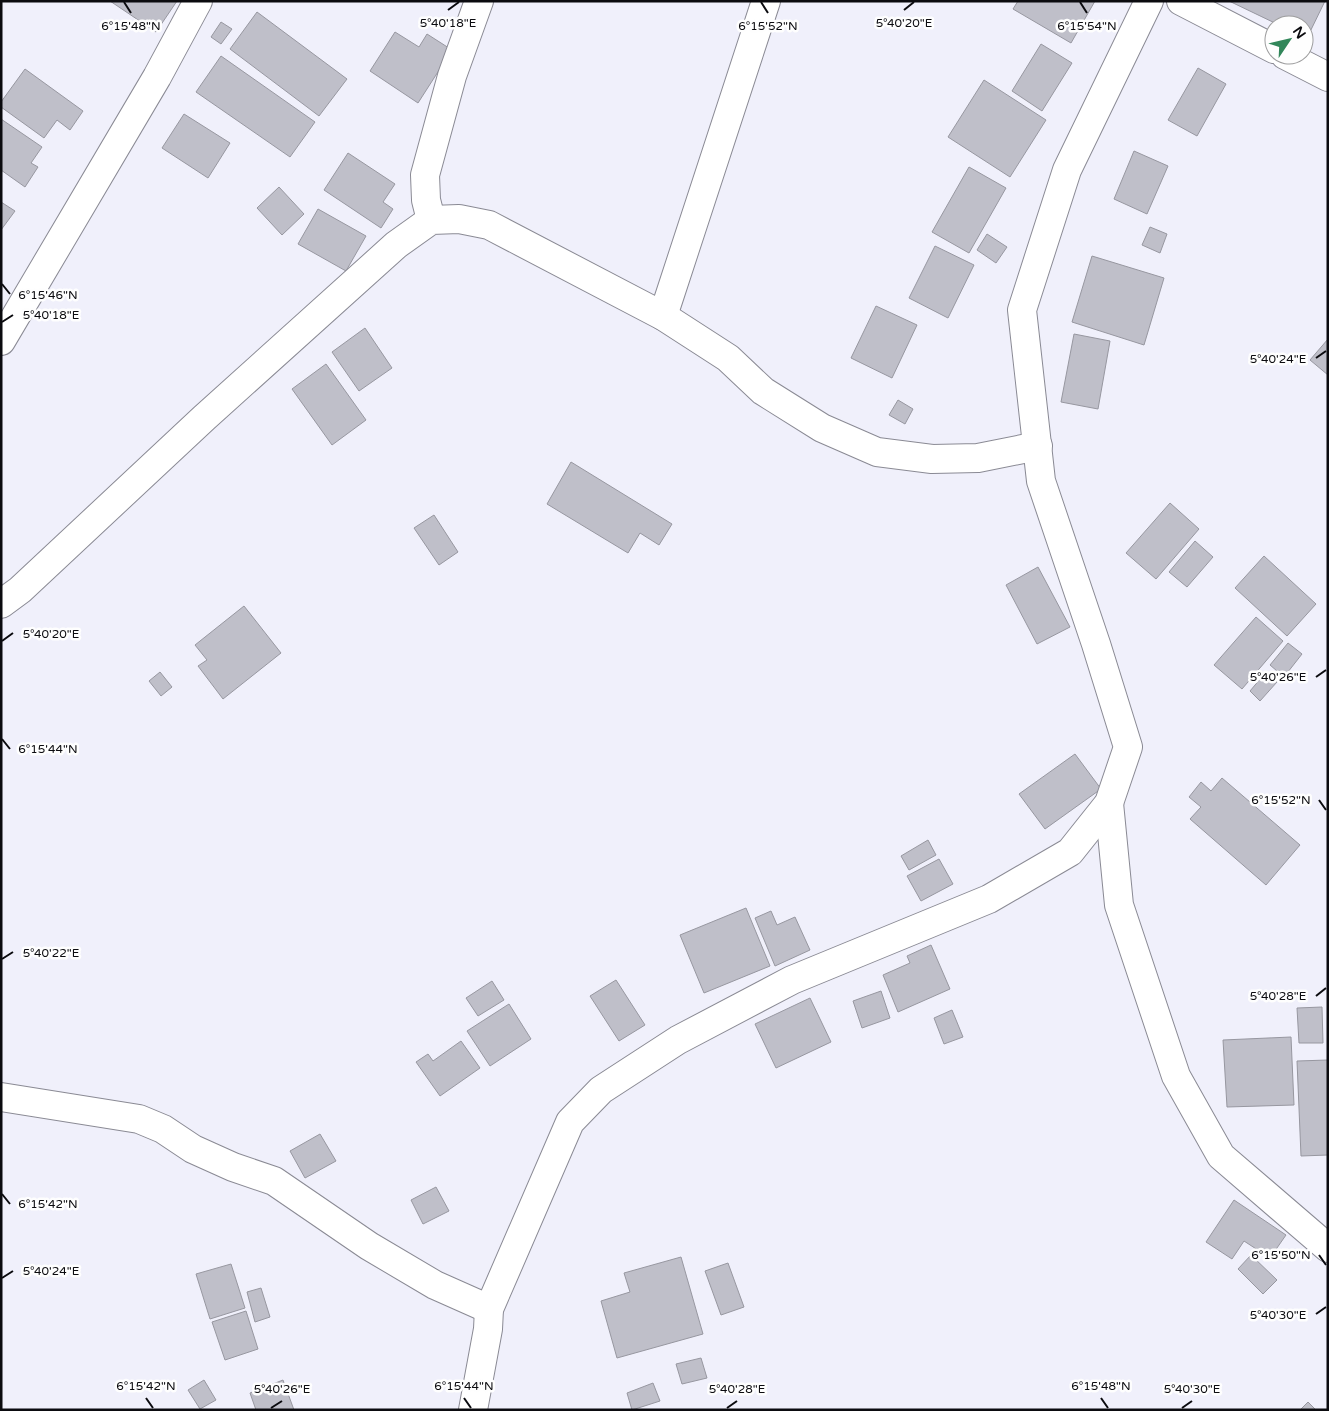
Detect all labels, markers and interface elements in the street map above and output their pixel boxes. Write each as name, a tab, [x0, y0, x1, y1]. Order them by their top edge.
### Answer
north arrow	[1264, 15, 1314, 65]
text: 5°40'18"E	[420, 16, 477, 30]
text: 5°40'20"E	[876, 16, 933, 30]
text: 6°15'48"N	[101, 19, 161, 33]
text: 6°15'52"N	[738, 19, 798, 33]
text: 6°15'54"N	[1057, 19, 1117, 33]
text: N	[1289, 23, 1309, 42]
text: 6°15'46"N	[18, 288, 78, 302]
text: 5°40'18"E	[23, 308, 80, 322]
text: 5°40'24"E	[1250, 352, 1307, 366]
text: 5°40'20"E	[23, 627, 80, 641]
text: 5°40'26"E	[1250, 670, 1307, 684]
text: 6°15'44"N	[18, 742, 78, 756]
text: 6°15'52"N	[1251, 793, 1311, 807]
text: 5°40'22"E	[23, 946, 80, 960]
text: 5°40'28"E	[1250, 989, 1307, 1003]
text: 6°15'42"N	[18, 1197, 78, 1211]
text: 6°15'50"N	[1251, 1248, 1311, 1262]
text: 5°40'24"E	[23, 1264, 80, 1278]
text: 5°40'30"E	[1250, 1308, 1307, 1322]
text: 6°15'42"N	[116, 1379, 176, 1393]
text: 6°15'44"N	[434, 1379, 494, 1393]
text: 6°15'48"N	[1071, 1379, 1131, 1393]
text: 5°40'26"E	[254, 1382, 311, 1396]
text: 5°40'28"E	[709, 1382, 766, 1396]
text: 5°40'30"E	[1164, 1382, 1221, 1396]

